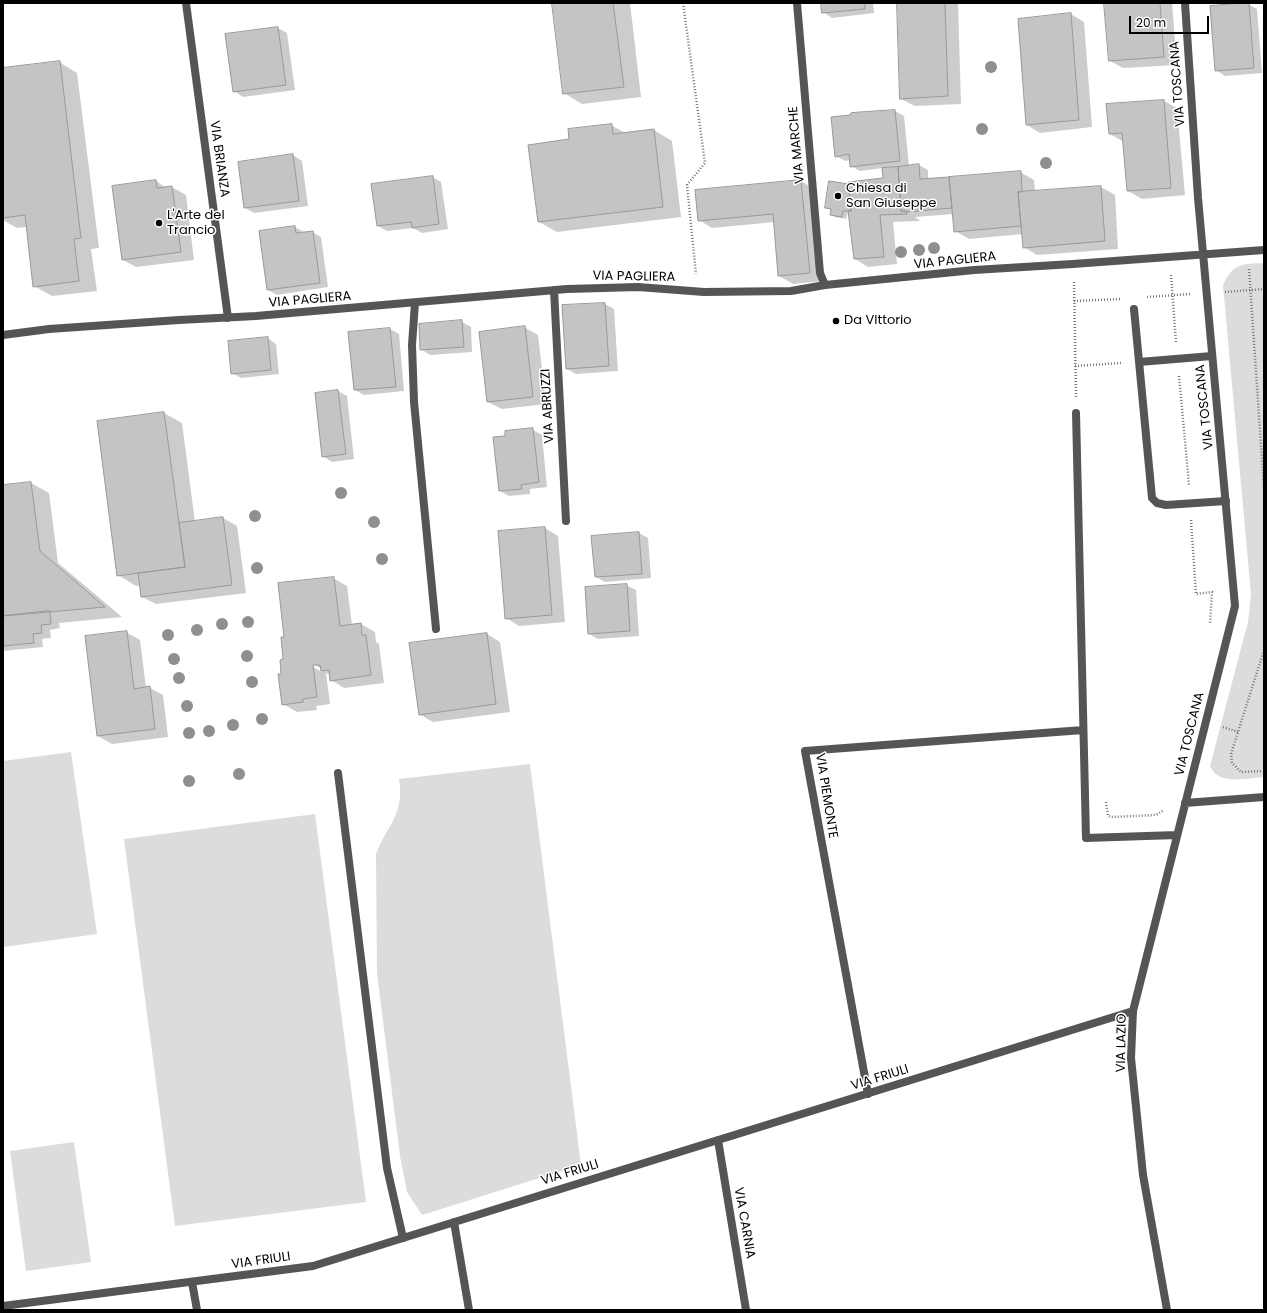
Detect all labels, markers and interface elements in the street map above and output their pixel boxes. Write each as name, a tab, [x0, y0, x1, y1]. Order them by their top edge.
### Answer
scale bar	[1131, 8, 1211, 34]
text: 20 m	[1136, 14, 1166, 31]
street label: VIA TOSCANA	[1167, 41, 1189, 127]
street label: VIA MARCHE	[786, 106, 808, 184]
street label: VIA BRIANZA	[206, 120, 232, 198]
place label: Chiesa di San Giuseppe	[846, 181, 936, 212]
marker: Chiesa di San Giuseppe	[833, 191, 843, 201]
place label: L'Arte del Trancio	[167, 208, 225, 239]
marker: L'Arte del Trancio	[154, 218, 164, 228]
street label: VIA PAGLIERA	[913, 249, 997, 273]
street label: VIA PAGLIERA	[592, 268, 676, 286]
street label: VIA PAGLIERA	[268, 289, 352, 311]
place label: Da VIttorio	[844, 313, 912, 329]
marker: Da VIttorio	[831, 316, 841, 326]
street label: VIA TOSCANA	[1193, 364, 1217, 450]
street label: VIA ABRUZZI	[538, 368, 558, 444]
street label: VIA TOSCANA	[1172, 690, 1208, 778]
street label: VIA PIEMONTE	[812, 752, 840, 840]
street label: VIA LAZIO	[1114, 1013, 1130, 1073]
street label: VIA FRIULI	[849, 1062, 911, 1094]
street label: VIA FRIULI	[539, 1157, 601, 1189]
street label: VIA CARNIA	[730, 1186, 758, 1260]
street label: VIA FRIULI	[230, 1249, 292, 1273]

